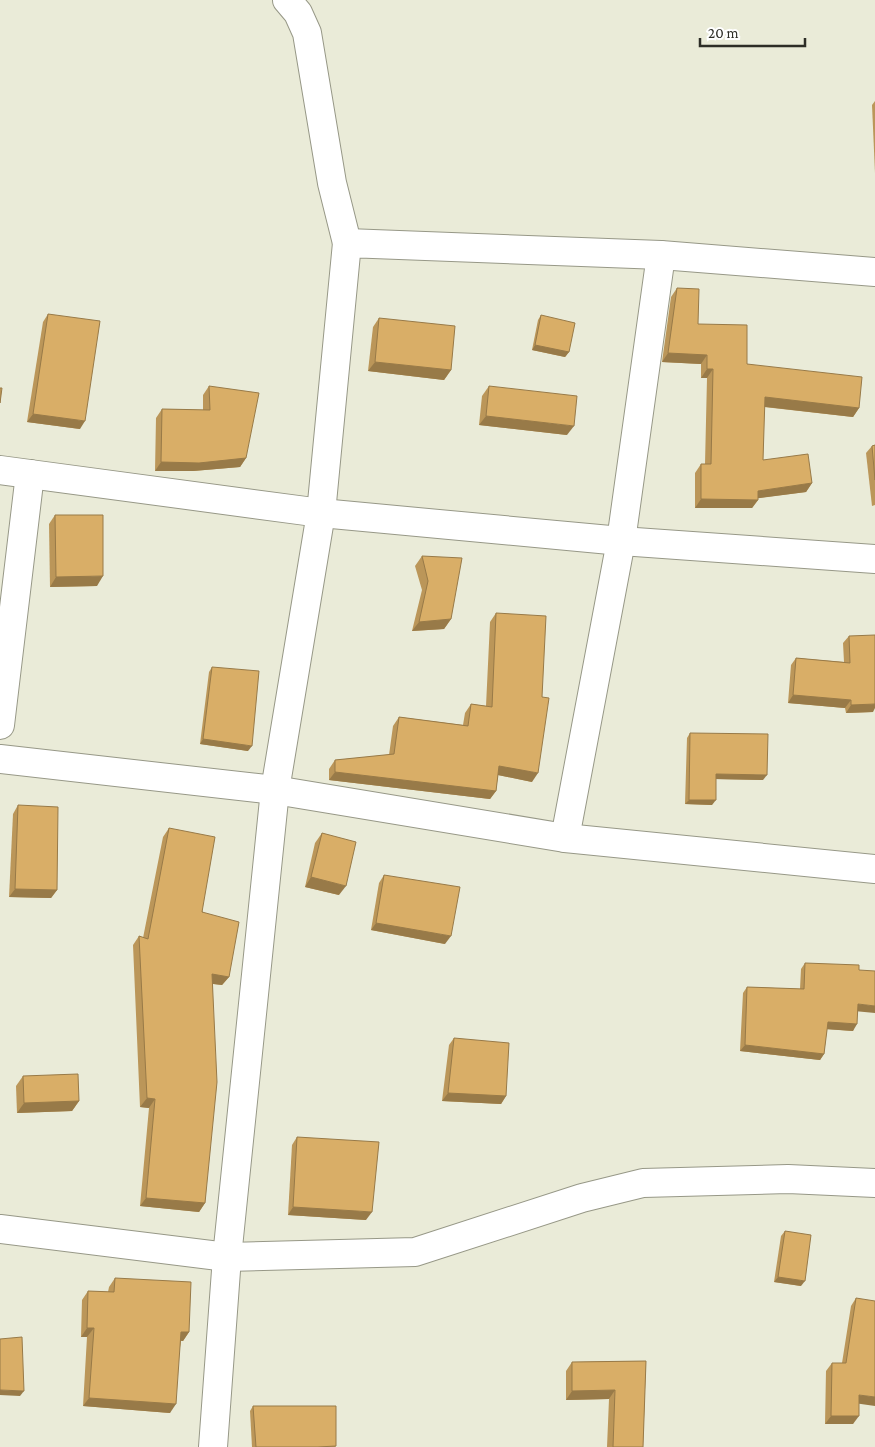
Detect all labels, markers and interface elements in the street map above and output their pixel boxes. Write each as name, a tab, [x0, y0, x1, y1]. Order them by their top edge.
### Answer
scale bar	[700, 15, 805, 47]
text: 20 m	[708, 25, 739, 41]

